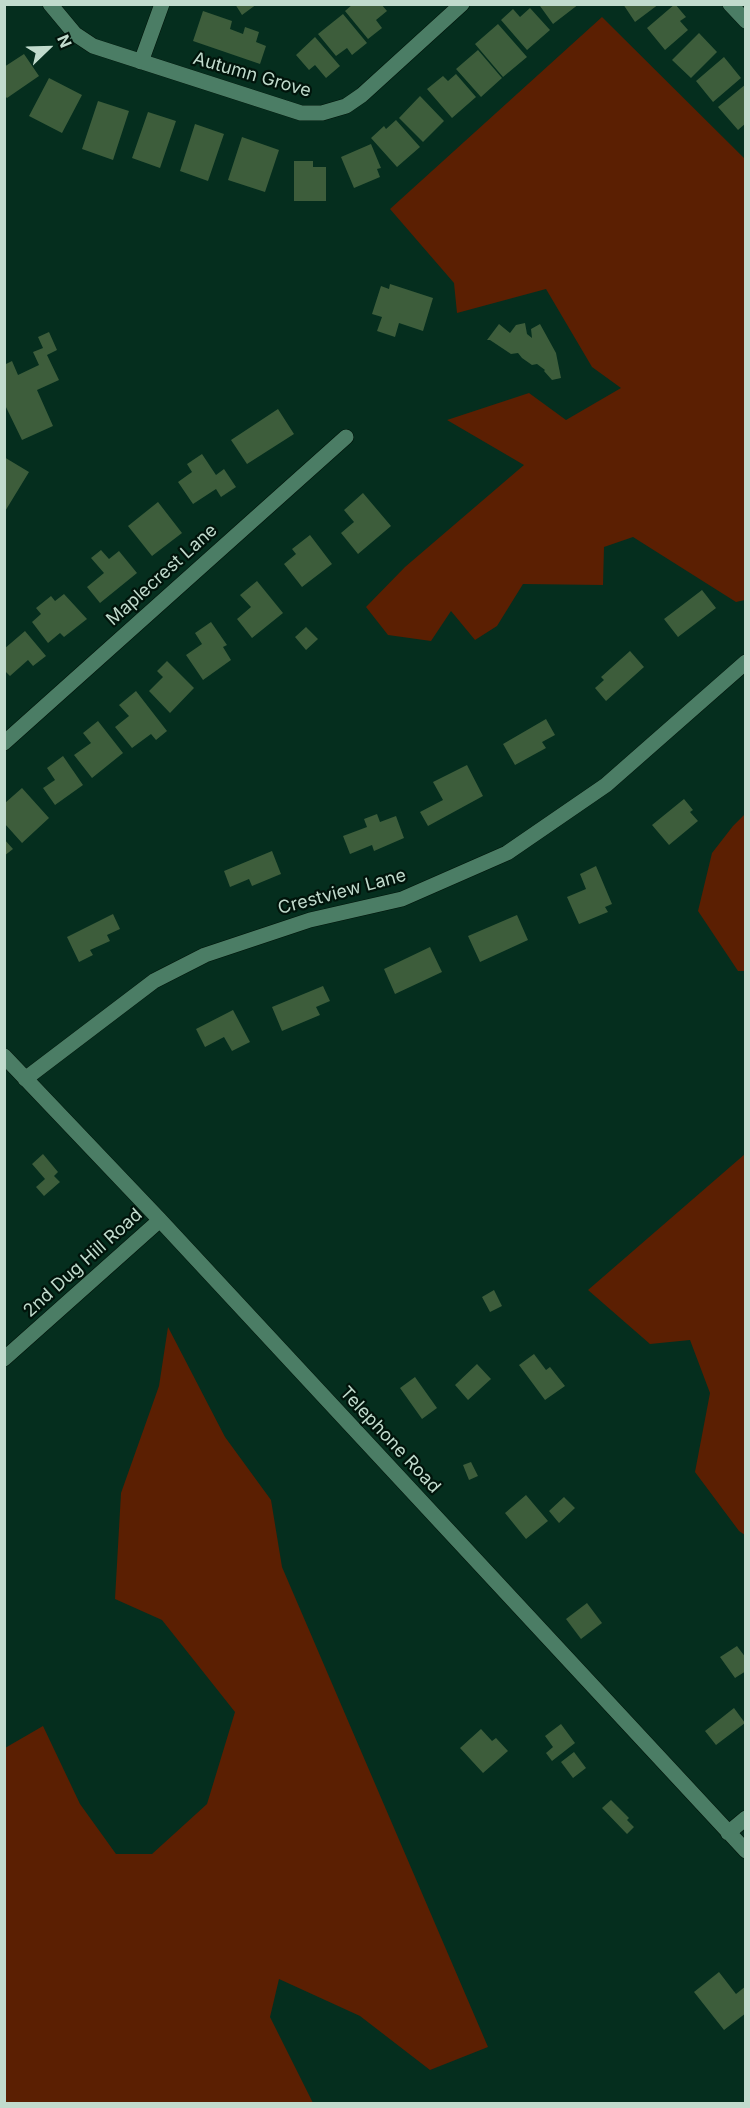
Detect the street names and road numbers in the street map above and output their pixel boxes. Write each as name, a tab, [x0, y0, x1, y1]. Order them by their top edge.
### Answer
street label: Autumn Grove	[191, 48, 313, 102]
street label: Maplecrest Lane	[102, 520, 222, 630]
street label: Crestview Lane	[276, 865, 408, 919]
street label: 2nd Dug Hill Road	[19, 1204, 147, 1322]
street label: Telephone Road	[335, 1382, 445, 1498]

